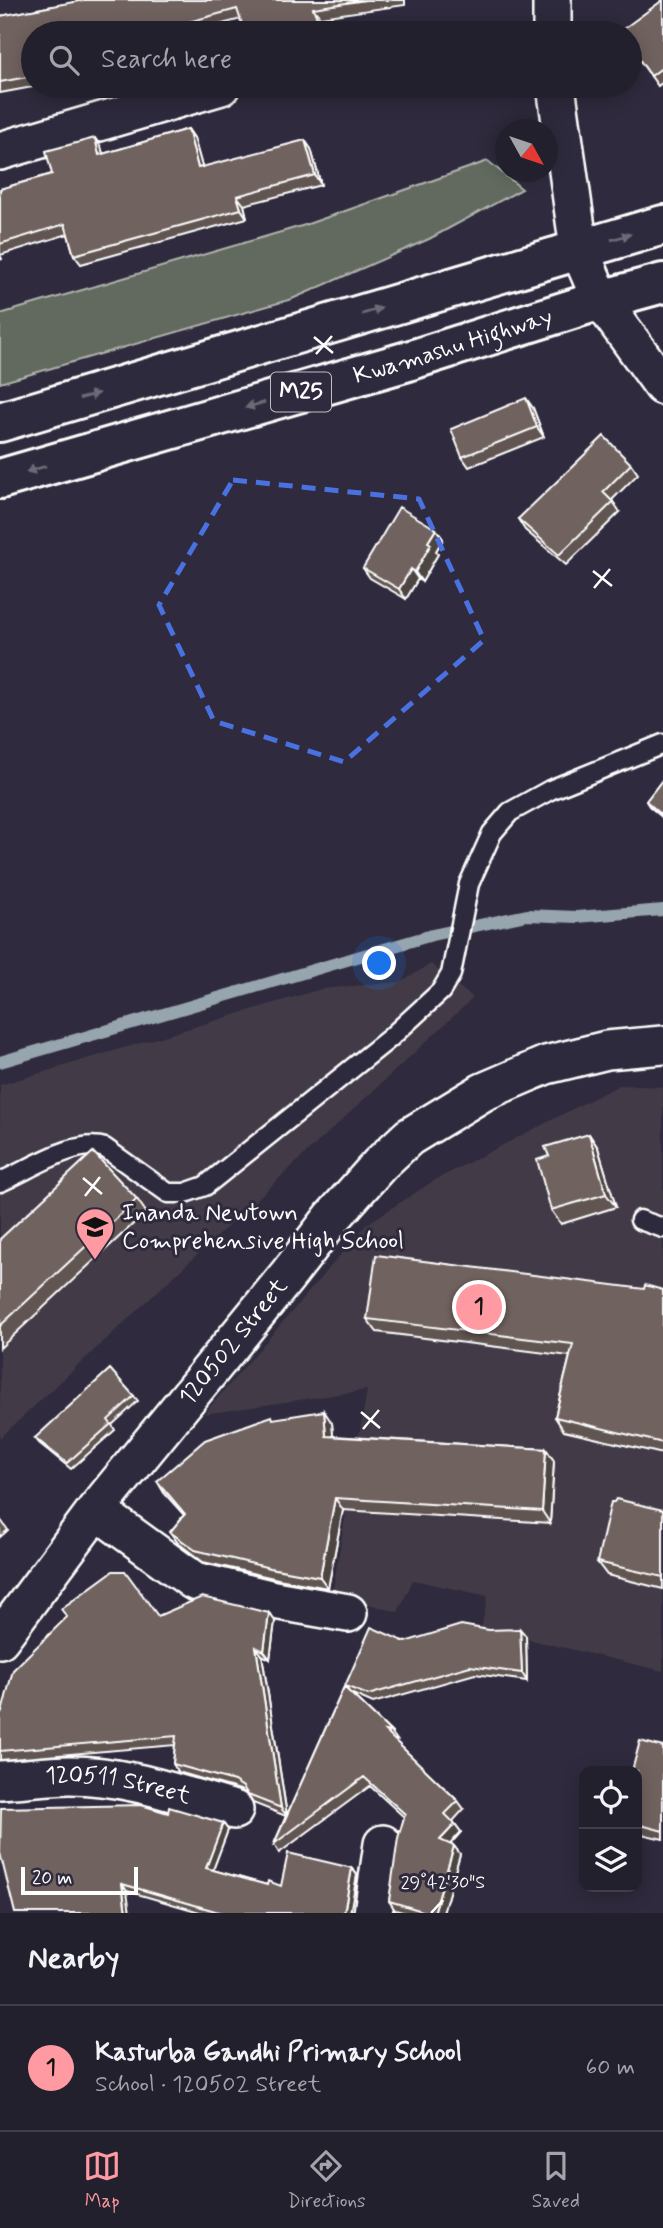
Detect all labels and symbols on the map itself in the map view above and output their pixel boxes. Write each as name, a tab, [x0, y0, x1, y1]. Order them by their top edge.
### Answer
north arrow	[495, 119, 558, 182]
one-way arrow	[611, 232, 632, 242]
street label: Kwamashu Highway	[350, 301, 556, 391]
one-way arrow	[362, 306, 383, 316]
road number: M25	[271, 372, 331, 412]
one-way arrow	[79, 390, 100, 400]
one-way arrow	[244, 401, 265, 411]
one-way arrow	[25, 464, 46, 474]
your location	[362, 946, 396, 980]
place label: Inanda Newtown Comprehensive High School	[122, 1198, 404, 1257]
school or university icon: Inanda Newtown Comprehensive High School	[74, 1206, 116, 1261]
street label: 120502 Street	[172, 1272, 295, 1412]
pin: 1	[456, 1281, 502, 1333]
street label: 120511 Street	[44, 1759, 194, 1812]
scale bar	[21, 1864, 138, 1896]
text: 29°42'30"S	[401, 1871, 485, 1895]

